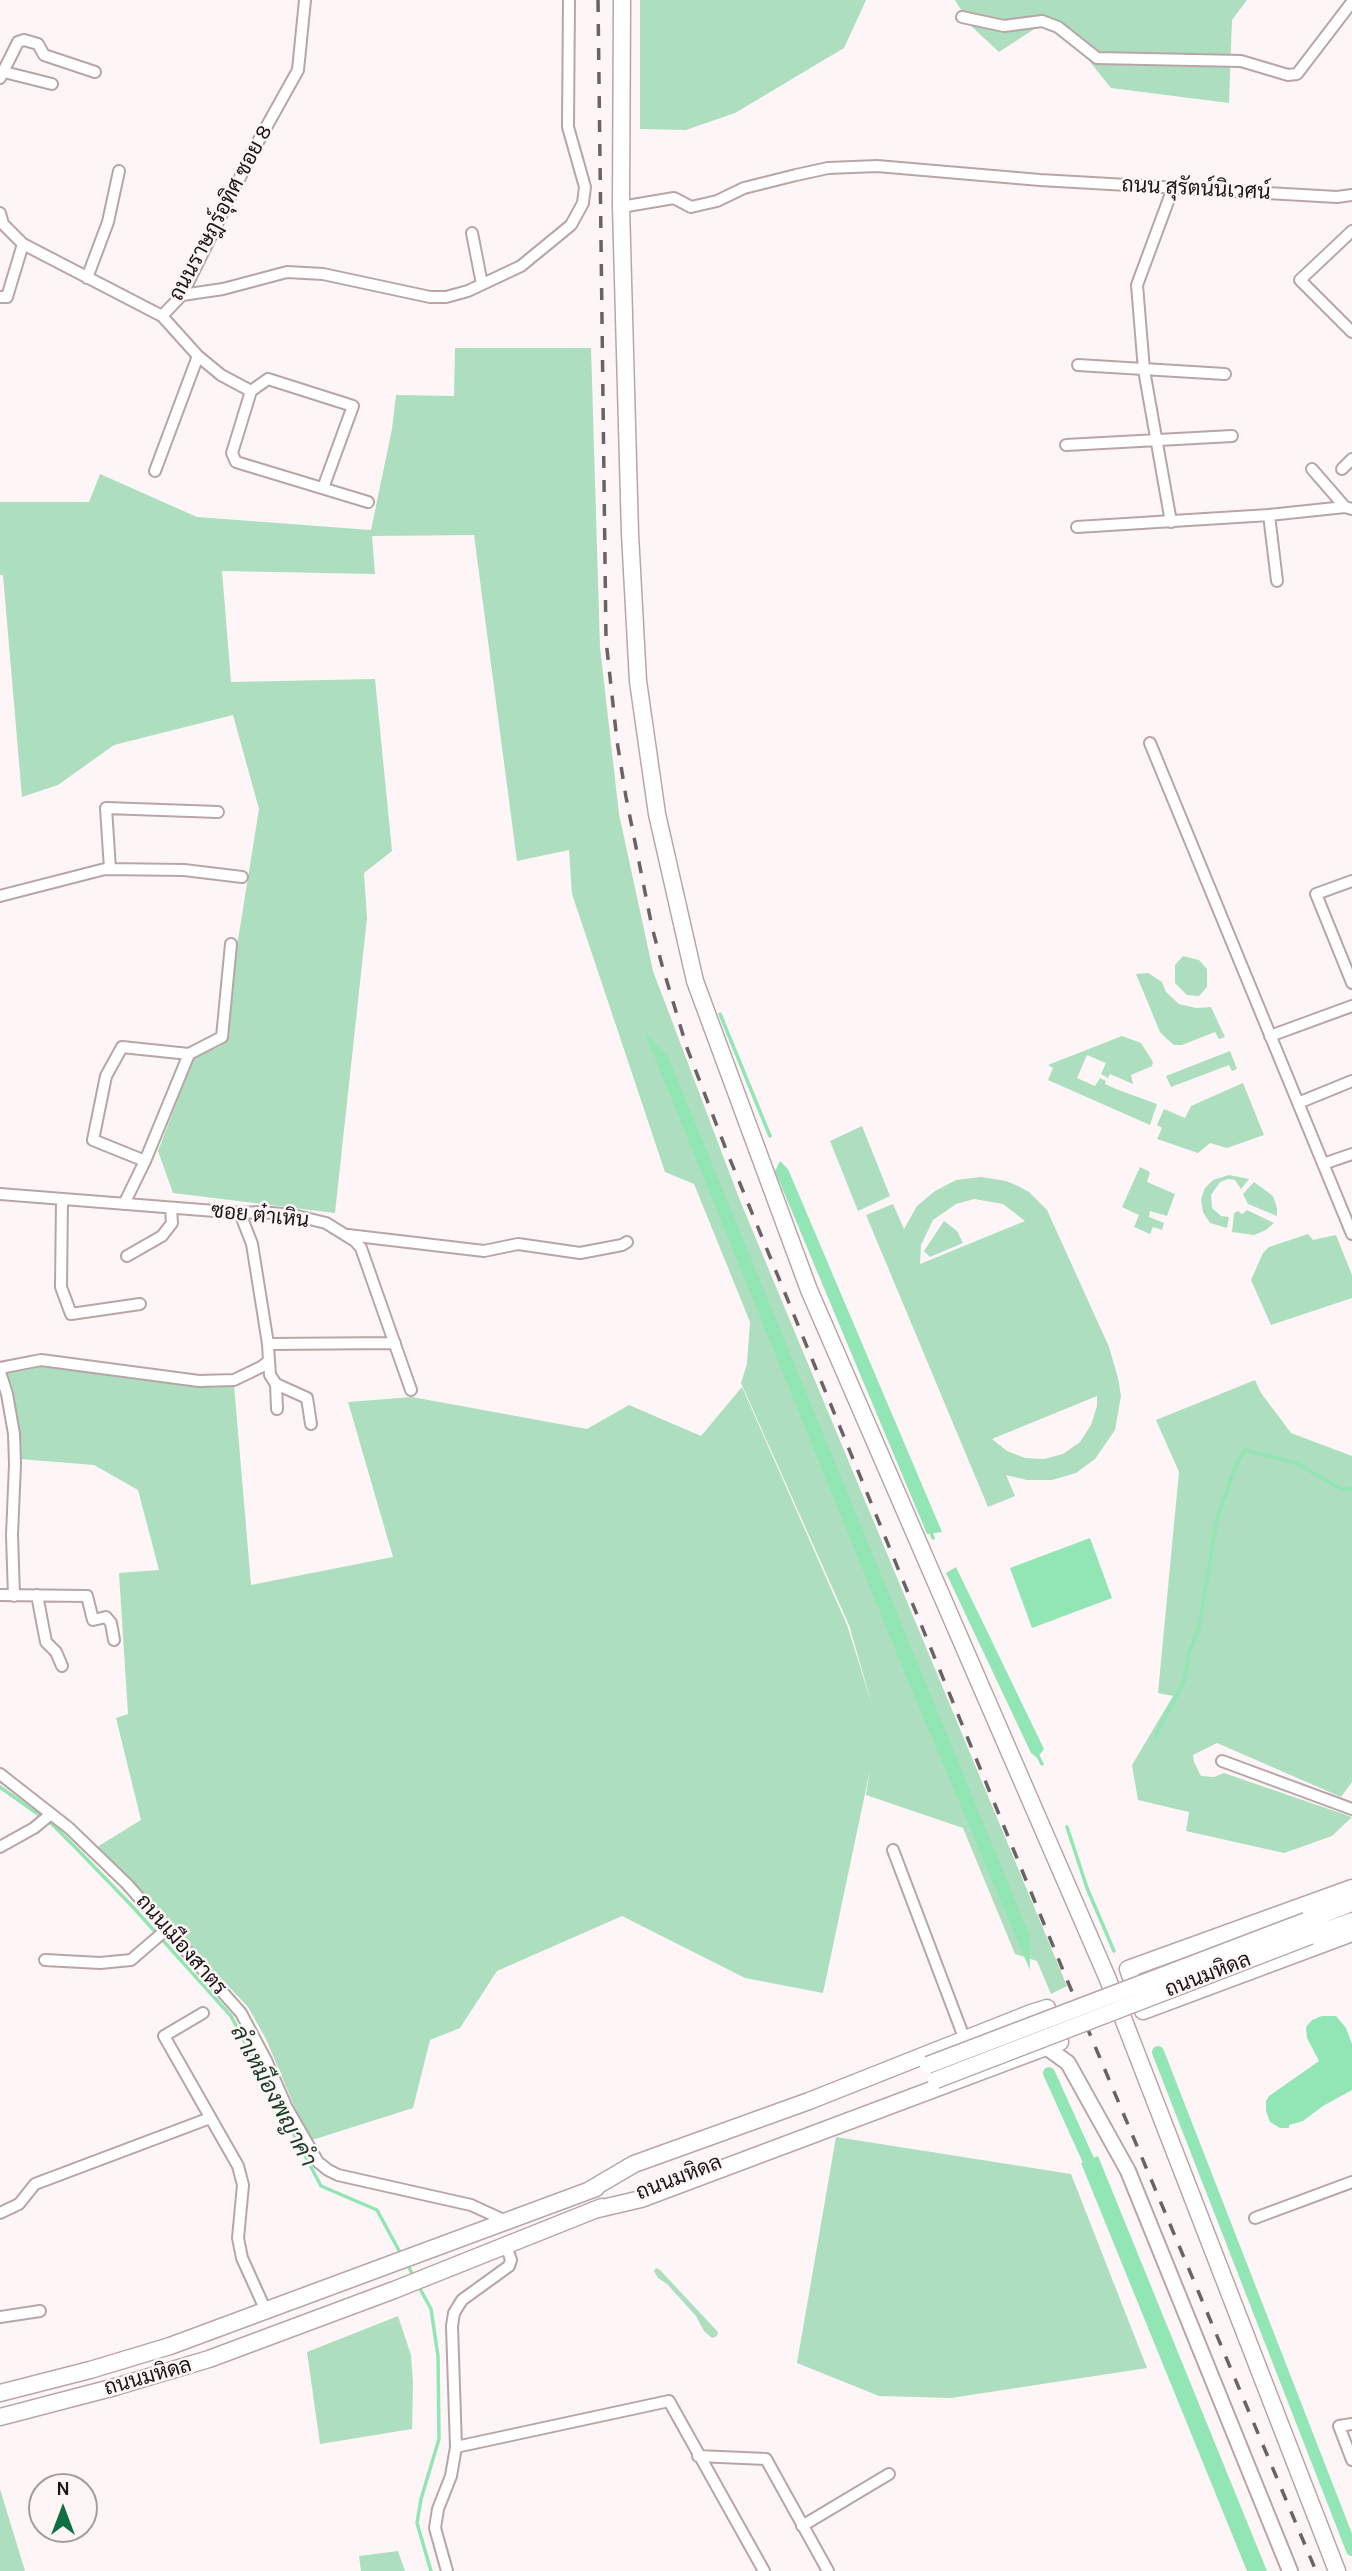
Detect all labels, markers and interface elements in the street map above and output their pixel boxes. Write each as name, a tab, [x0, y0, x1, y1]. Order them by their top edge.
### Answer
street label: ถนนราษฎร์อุทิศ ซอย 8	[164, 121, 278, 305]
street label: ถนน สุรัตน์นิเวศน์	[1121, 173, 1271, 205]
street label: ซอย ต๋าเหิน	[210, 1198, 310, 1234]
street label: ถนนเมืองสาตร	[130, 1889, 232, 2001]
street label: ถนนมหิดล	[1162, 1947, 1254, 2003]
water label: ลำเหมืองพญาคำ	[224, 2021, 322, 2171]
street label: ถนนมหิดล	[633, 2150, 725, 2206]
street label: ถนนมหิดล	[101, 2353, 195, 2401]
north arrow	[28, 2473, 98, 2543]
text: N	[56, 2478, 70, 2500]

